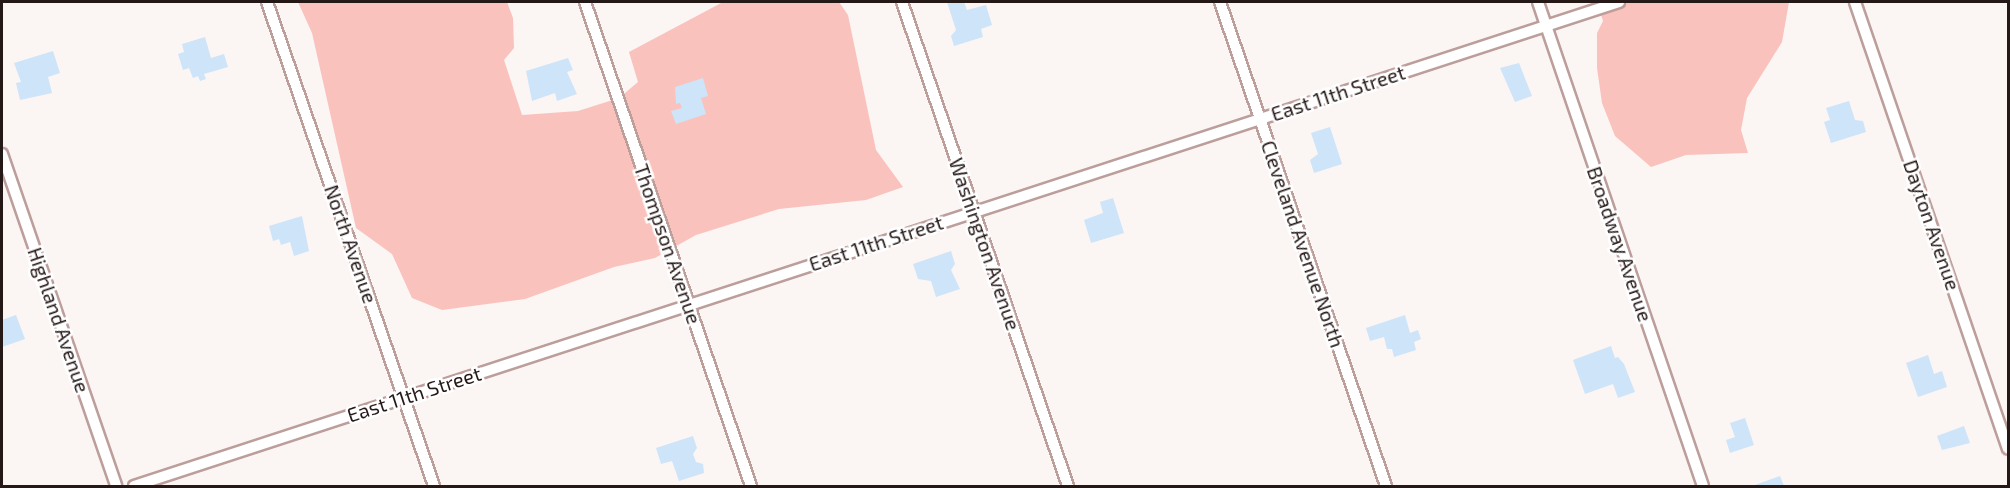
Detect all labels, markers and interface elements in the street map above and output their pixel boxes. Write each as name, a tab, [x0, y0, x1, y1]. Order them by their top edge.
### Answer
street label: East 11th Street	[1268, 60, 1408, 126]
street label: Cleveland Avenue North	[1256, 137, 1350, 351]
street label: Washington Avenue	[944, 154, 1026, 334]
street label: Dayton Avenue	[1898, 156, 1966, 294]
street label: Thompson Avenue	[629, 161, 707, 327]
street label: Broadway Avenue	[1582, 163, 1658, 325]
street label: North Avenue	[319, 181, 383, 307]
street label: East 11th Street	[806, 210, 946, 276]
street label: Highland Avenue	[23, 244, 95, 396]
street label: East 11th Street	[344, 361, 484, 427]

